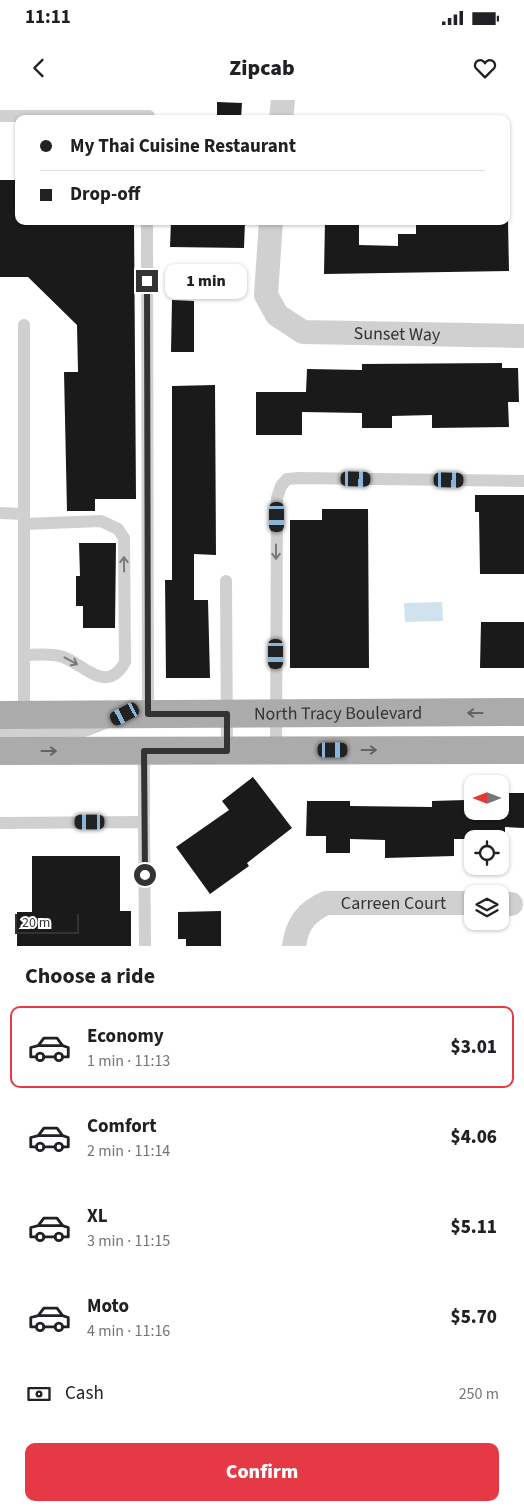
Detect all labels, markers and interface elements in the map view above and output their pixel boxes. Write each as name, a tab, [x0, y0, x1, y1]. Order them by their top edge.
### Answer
text: 11:11	[25, 4, 71, 31]
text: Zipcab	[229, 52, 295, 84]
icon: back	[25, 54, 53, 82]
icon: heart	[471, 54, 499, 82]
text: My Thai Cuisine Restaurant	[70, 133, 296, 160]
text: Drop-off	[70, 181, 140, 208]
callout: 1 min	[164, 264, 247, 298]
route end	[136, 270, 158, 292]
text: 1 min	[186, 270, 226, 292]
street label: Sunset Way	[353, 321, 441, 347]
car	[340, 471, 371, 487]
car	[433, 472, 464, 488]
car	[269, 502, 284, 532]
one-way arrow	[271, 543, 281, 559]
one-way arrow	[119, 557, 129, 573]
car	[268, 639, 283, 669]
one-way arrow	[64, 656, 79, 666]
car	[108, 701, 141, 727]
street label: North Tracy Boulevard	[254, 701, 422, 727]
one-way arrow	[468, 708, 484, 718]
car	[318, 743, 348, 758]
one-way arrow	[360, 745, 376, 755]
one-way arrow	[40, 746, 56, 756]
north arrow	[464, 775, 509, 820]
map controls	[464, 775, 509, 930]
car	[75, 815, 105, 830]
button: locate	[464, 830, 509, 875]
route start	[134, 864, 156, 886]
button: layers	[464, 885, 509, 930]
street label: Carreen Court	[341, 891, 446, 916]
scale bar	[15, 911, 79, 934]
text: 20 m	[22, 913, 50, 933]
text: Choose a ride	[25, 960, 155, 992]
text: Economy	[87, 1023, 164, 1050]
icon: car	[27, 1025, 72, 1070]
text: $3.01	[451, 1034, 497, 1061]
text: 1 min · 11:13	[87, 1050, 170, 1072]
text: Comfort	[87, 1113, 157, 1140]
icon: car	[27, 1115, 72, 1160]
text: $4.06	[451, 1124, 497, 1151]
text: 2 min · 11:14	[87, 1140, 170, 1162]
text: XL	[87, 1203, 108, 1230]
icon: car	[27, 1205, 72, 1250]
text: $5.11	[451, 1214, 497, 1241]
text: 3 min · 11:15	[87, 1230, 170, 1252]
text: Moto	[87, 1293, 129, 1320]
icon: car	[27, 1295, 72, 1340]
text: $5.70	[451, 1304, 497, 1331]
text: 4 min · 11:16	[87, 1320, 170, 1342]
icon: cash	[25, 1380, 53, 1408]
text: Cash	[65, 1380, 104, 1407]
text: 250 m	[459, 1383, 499, 1405]
button: Confirm	[25, 1443, 499, 1501]

